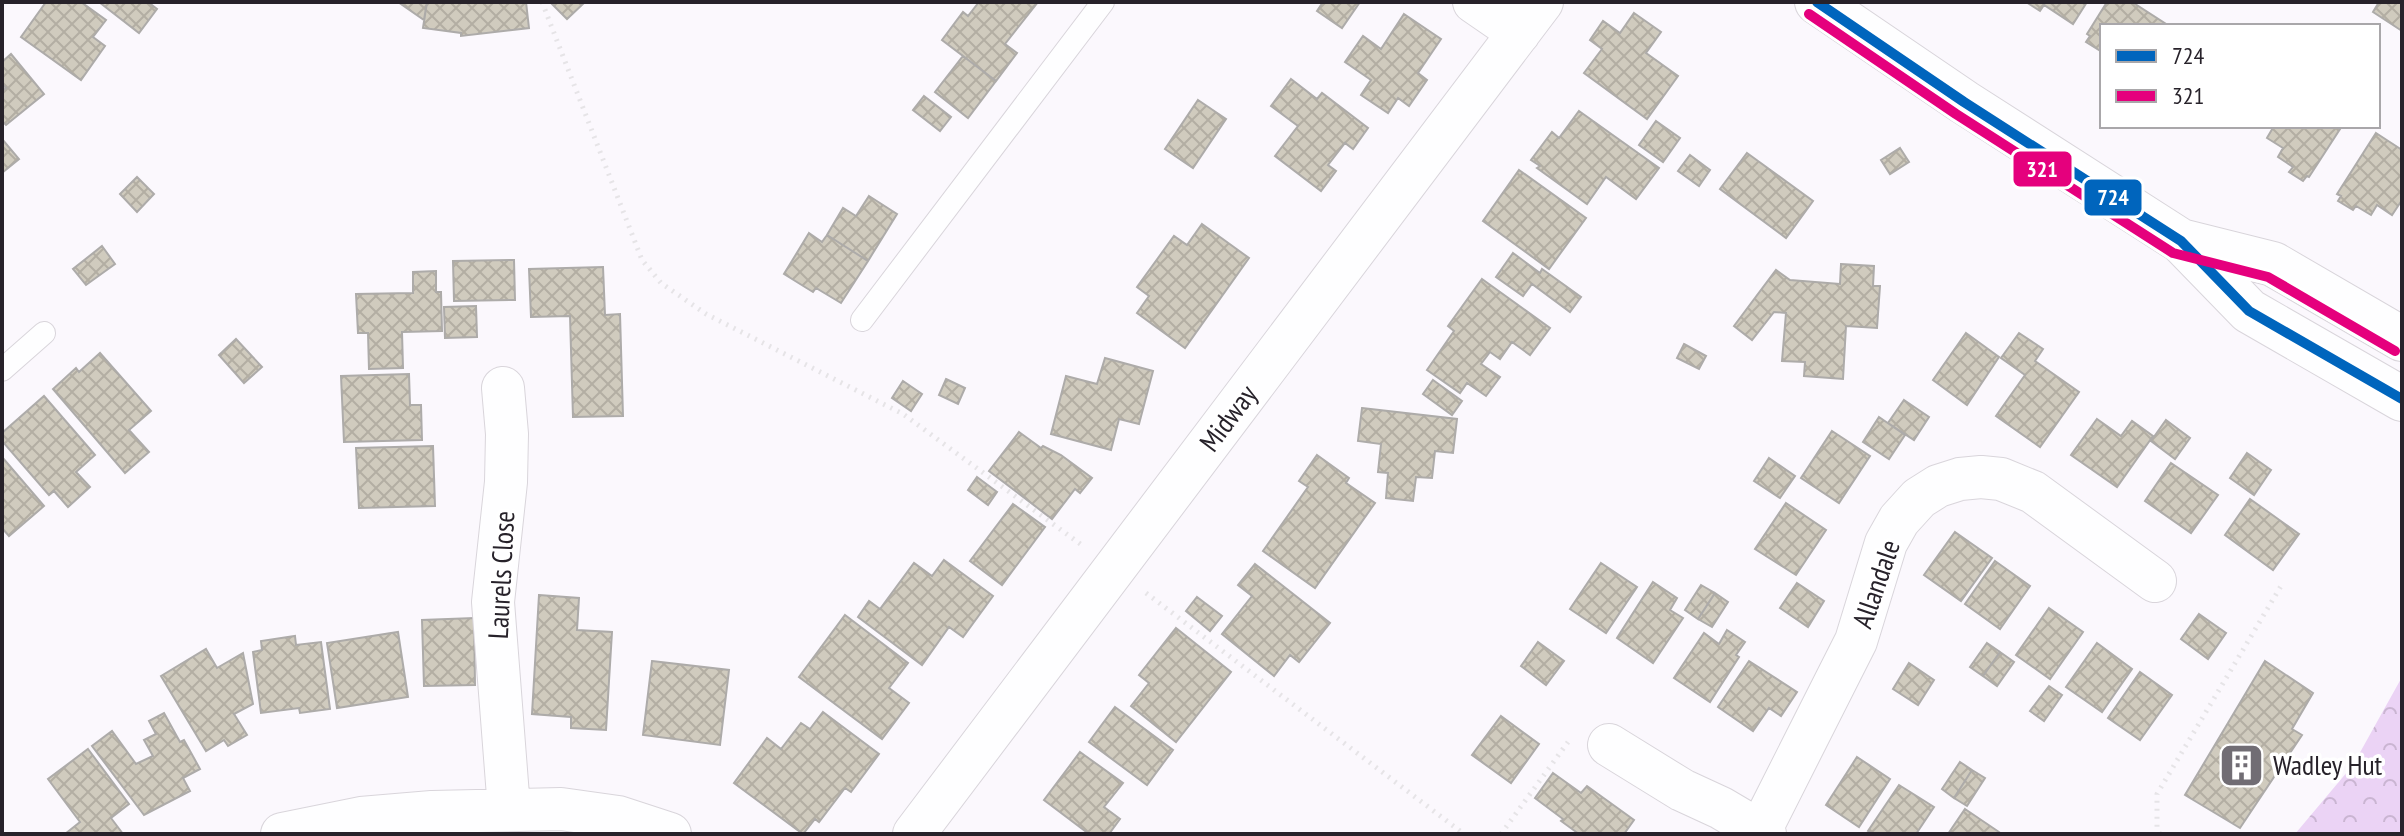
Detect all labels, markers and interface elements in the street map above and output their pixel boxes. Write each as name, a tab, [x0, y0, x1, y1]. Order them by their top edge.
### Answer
legend	[2100, 24, 2380, 128]
text: 724	[2172, 40, 2205, 71]
text: 321	[2172, 80, 2204, 111]
line badge: 321	[2012, 150, 2073, 188]
text: 321	[2026, 155, 2058, 183]
line badge: 724	[2083, 178, 2143, 217]
text: 724	[2097, 183, 2129, 211]
street label: Midway	[1190, 377, 1265, 459]
street label: Laurels Close	[479, 510, 522, 640]
street label: Allandale	[1843, 535, 1908, 633]
building icon: Wadley Hut	[2218, 741, 2266, 789]
place label: Wadley Hut	[2273, 746, 2383, 783]

